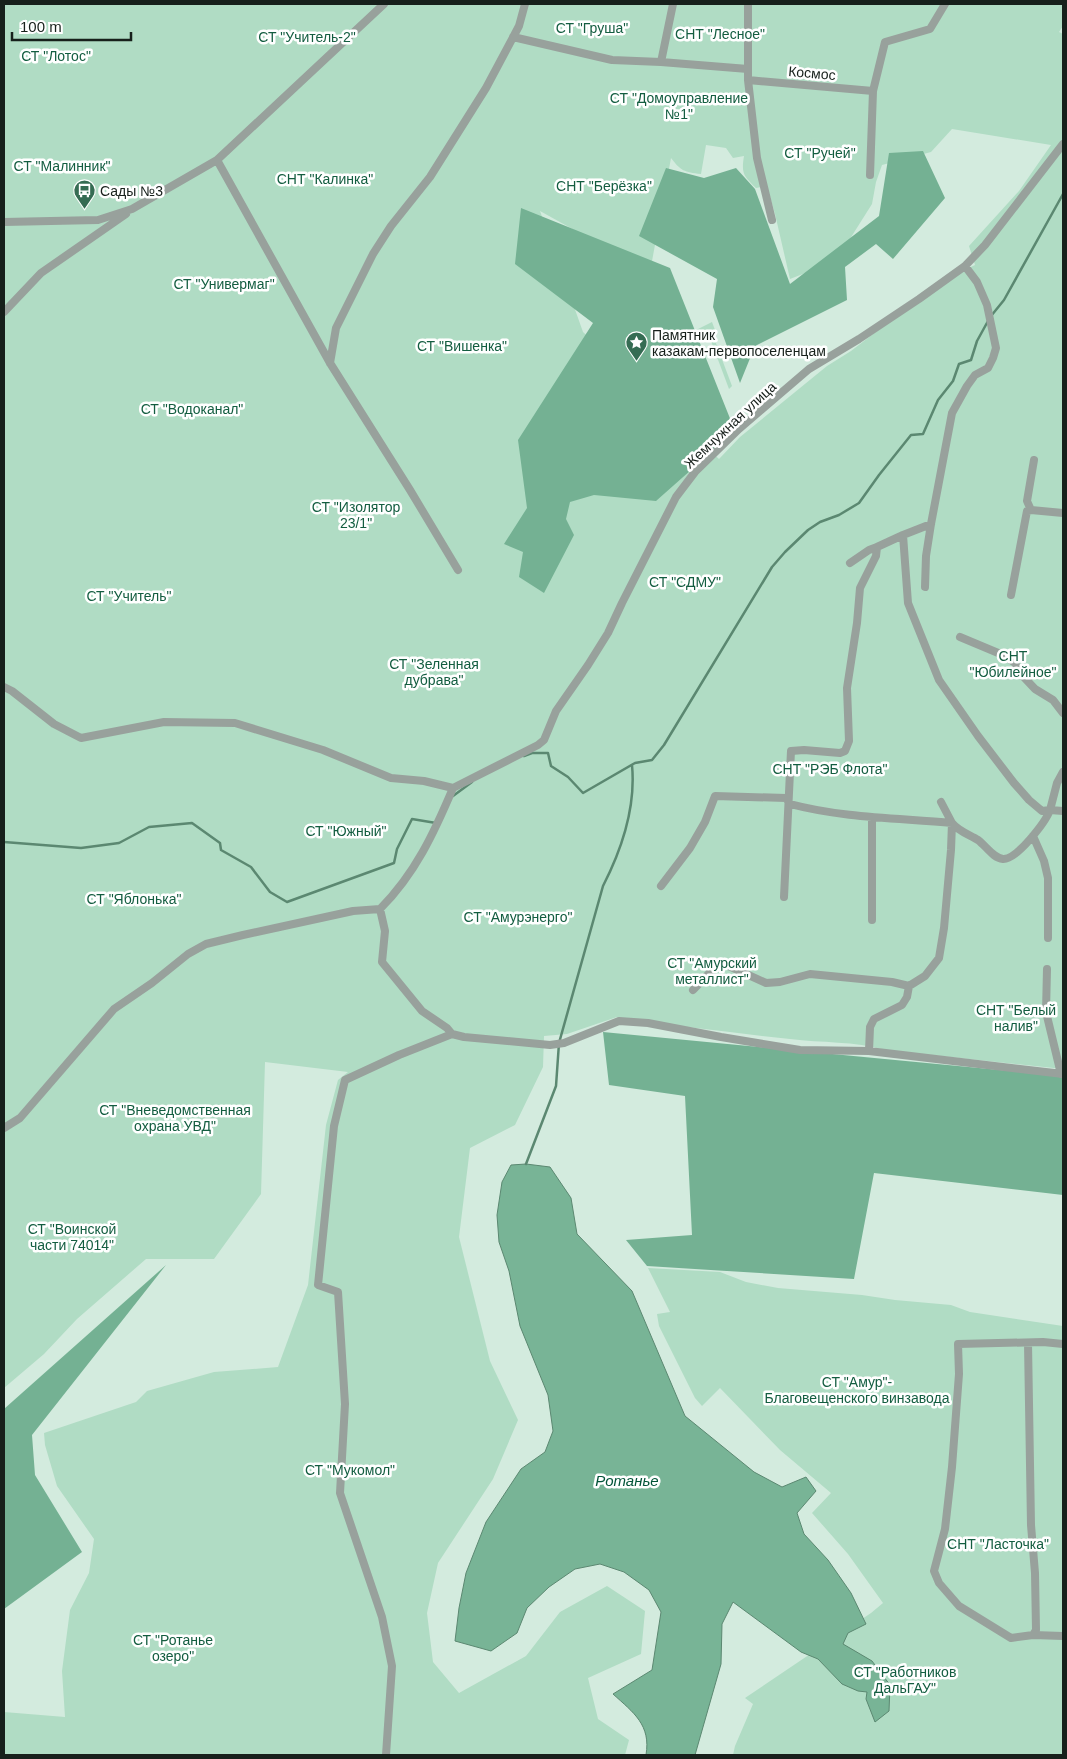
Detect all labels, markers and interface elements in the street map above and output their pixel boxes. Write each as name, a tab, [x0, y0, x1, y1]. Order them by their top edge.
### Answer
scale bar	[12, 10, 131, 42]
text: 100 m	[20, 18, 62, 35]
park label: СТ "Груша"	[556, 20, 628, 36]
park label: СНТ "Лесное"	[675, 26, 765, 42]
park label: СТ "Учитель-2"	[258, 29, 356, 45]
park label: СТ "Лотос"	[21, 48, 91, 64]
street label: Космос	[788, 63, 836, 83]
park label: СТ "Домоуправление №1"	[610, 90, 748, 122]
park label: СТ "Ручей"	[784, 145, 856, 161]
park label: СТ "Малинник"	[13, 158, 111, 174]
park label: СНТ "Калинка"	[277, 171, 373, 187]
park label: СНТ "Берёзка"	[556, 178, 652, 194]
bus stop icon: Сады №3	[72, 179, 96, 210]
place label: Сады №3	[100, 183, 163, 199]
park label: СТ "Универмаг"	[173, 276, 275, 292]
place label: Памятник казакам-первопоселенцам	[652, 327, 826, 359]
place icon: Памятник казакам-первопоселенцам	[624, 331, 648, 362]
park label: СТ "Вишенка"	[417, 338, 507, 354]
street label: Жемчужная улица	[681, 378, 779, 472]
park label: СТ "Водоканал"	[141, 401, 243, 417]
park label: СТ "Изолятор 23/1"	[312, 499, 400, 531]
park label: СТ "СДМУ"	[649, 574, 721, 590]
park label: СТ "Учитель"	[86, 588, 172, 604]
park label: СНТ "Юбилейное"	[969, 648, 1057, 680]
park label: СТ "Зеленная дубрава"	[389, 656, 479, 688]
park label: СНТ "РЭБ Флота"	[772, 761, 888, 777]
park label: СТ "Южный"	[305, 823, 387, 839]
park label: СТ "Яблонька"	[87, 891, 181, 907]
park label: СТ "Амурэнерго"	[464, 909, 572, 925]
park label: СТ "Амурский металлист"	[667, 955, 757, 987]
park label: СНТ "Белый налив"	[976, 1002, 1056, 1034]
park label: СТ "Вневедомственная охрана УВД"	[99, 1102, 251, 1134]
park label: СТ "Воинской части 74014"	[28, 1221, 116, 1253]
park label: СТ "Амур"- Благовещенского винзавода	[765, 1374, 950, 1406]
park label: СТ "Мукомол"	[305, 1462, 395, 1478]
water label: Ротанье	[595, 1472, 659, 1489]
park label: СНТ "Ласточка"	[947, 1536, 1049, 1552]
park label: СТ "Ротанье озеро"	[133, 1632, 213, 1664]
park label: СТ "Работников ДальГАУ"	[854, 1664, 956, 1696]

